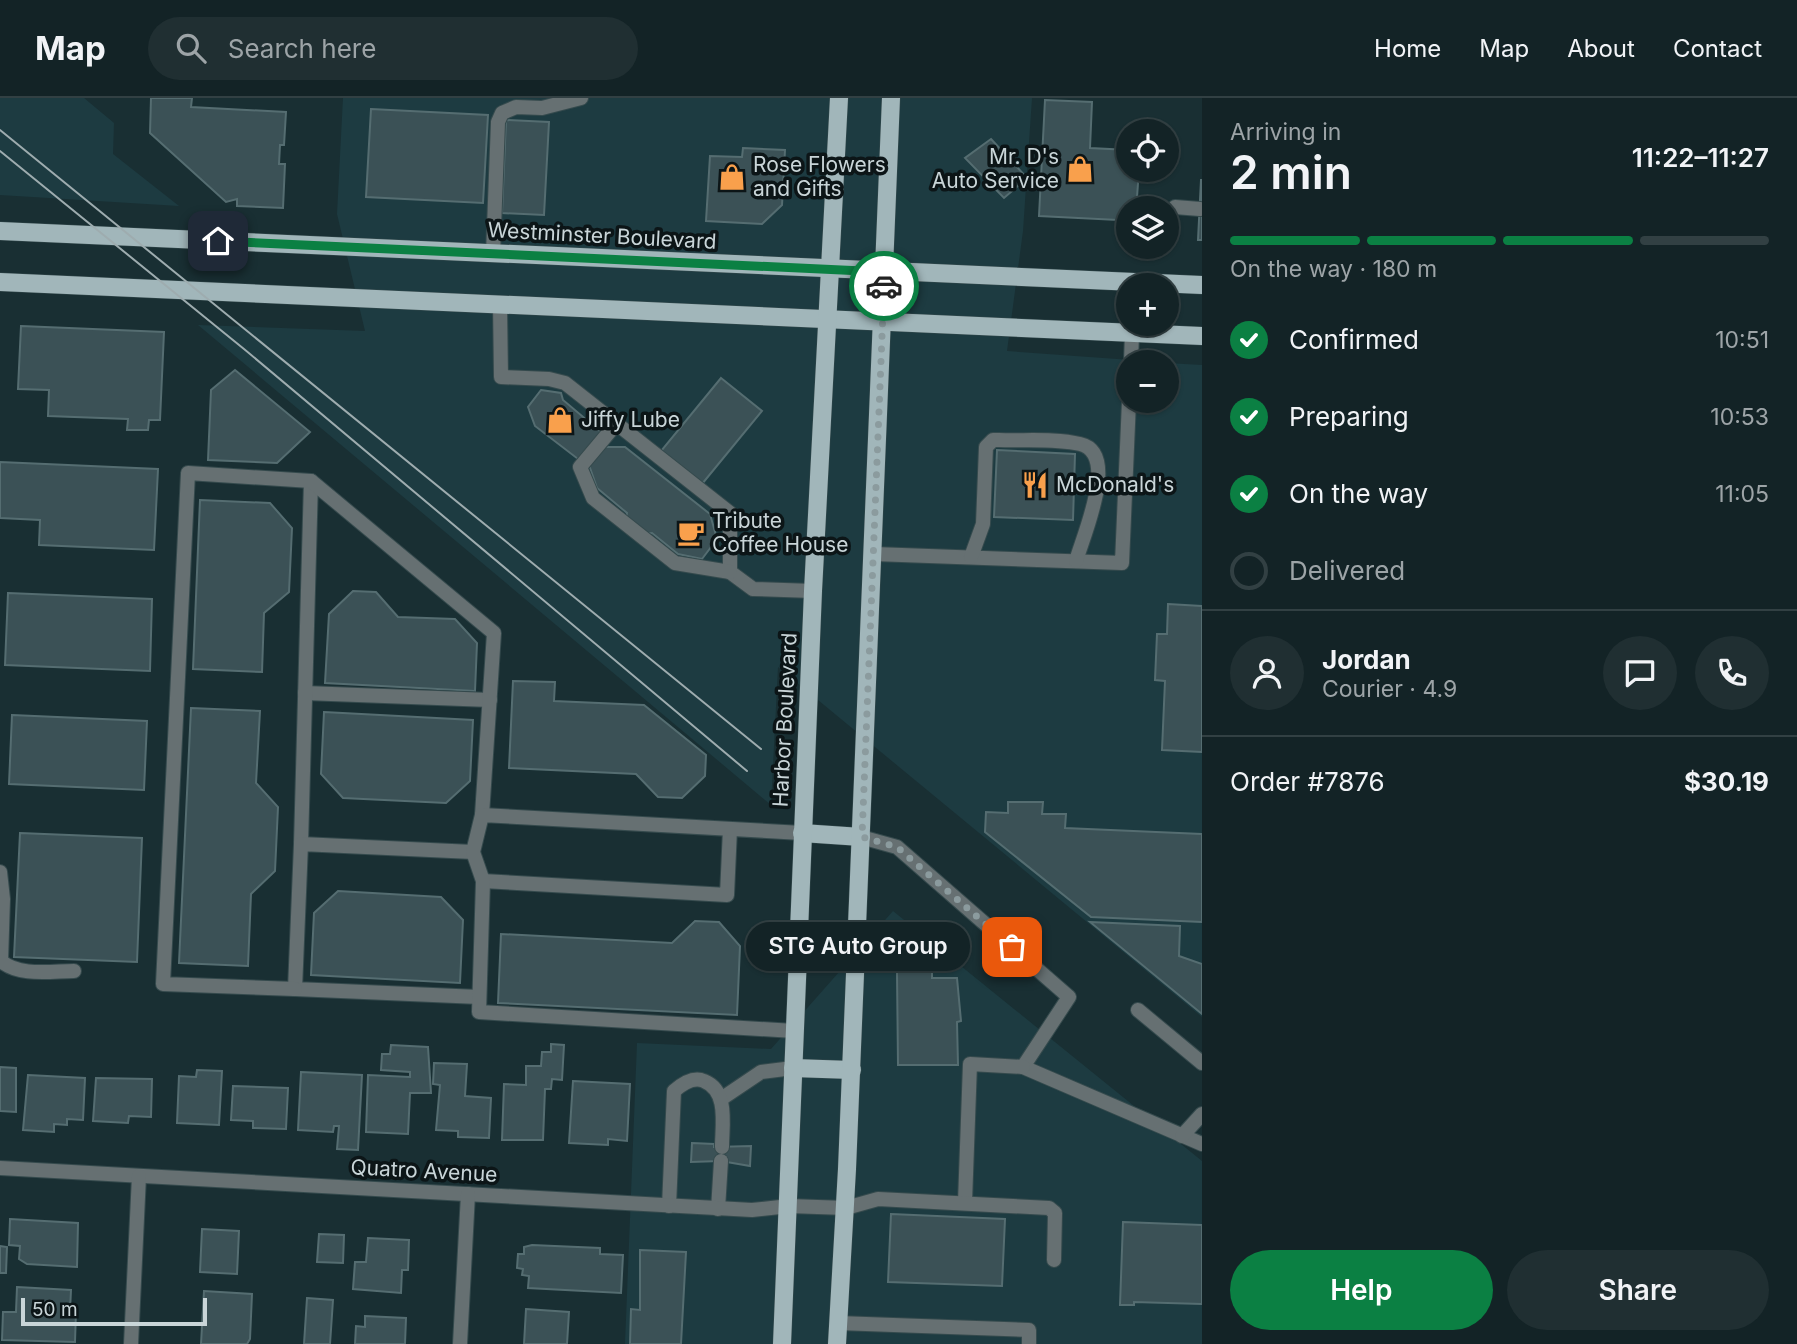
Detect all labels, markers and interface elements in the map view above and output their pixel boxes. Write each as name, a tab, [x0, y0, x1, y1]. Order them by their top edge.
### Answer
search box	[148, 17, 638, 80]
text: Map	[35, 28, 106, 68]
icon: search	[172, 29, 210, 67]
text: Search here	[228, 33, 376, 64]
text: Home	[1374, 34, 1441, 63]
text: Map	[1479, 34, 1529, 63]
text: About	[1567, 34, 1635, 63]
text: Contact	[1673, 34, 1762, 63]
text: Arriving in	[1230, 118, 1341, 146]
map controls	[1116, 119, 1179, 413]
button: locate	[1116, 119, 1179, 182]
text: 11:22–11:27	[1632, 142, 1769, 173]
place label: Mr. D's Auto Service	[932, 144, 1059, 193]
text: 2 min	[1230, 144, 1352, 200]
place label: Rose Flowers and Gifts	[753, 152, 886, 201]
shop icon: Mr. D's Auto Service	[1065, 154, 1095, 184]
shop icon: Rose Flowers and Gifts	[717, 162, 747, 192]
button: layers	[1116, 196, 1179, 259]
pin	[188, 211, 248, 271]
street label: Westminster Boulevard	[487, 217, 717, 254]
icon: home	[199, 222, 237, 260]
courier	[849, 251, 919, 321]
text: On the way · 180 m	[1230, 255, 1437, 283]
icon: car	[865, 267, 903, 305]
button: +	[1116, 273, 1179, 336]
icon: check	[1230, 321, 1268, 359]
text: Confirmed	[1289, 324, 1419, 355]
text: 10:51	[1715, 326, 1769, 354]
button: −	[1116, 350, 1179, 413]
icon: check	[1230, 398, 1268, 436]
text: Preparing	[1289, 401, 1409, 432]
text: 10:53	[1710, 403, 1769, 431]
shop icon: Jiffy Lube	[545, 405, 575, 435]
place label: Jiffy Lube	[581, 407, 680, 432]
restaurant icon: McDonald's	[1020, 470, 1050, 500]
place label: McDonald's	[1056, 472, 1174, 497]
icon: check	[1230, 475, 1268, 513]
text: On the way	[1289, 478, 1428, 509]
text: 11:05	[1715, 480, 1769, 508]
place label: Tribute Coffee House	[712, 508, 848, 557]
cafe icon: Tribute Coffee House	[676, 518, 706, 548]
text: Delivered	[1289, 555, 1405, 586]
street label: Harbor Boulevard	[767, 632, 802, 808]
button: person	[1230, 636, 1304, 710]
button: chat	[1603, 636, 1677, 710]
button: phone	[1695, 636, 1769, 710]
text: Jordan	[1322, 644, 1411, 675]
text: Courier · 4.9	[1322, 675, 1457, 703]
text: Order #7876	[1230, 766, 1385, 797]
text: $30.19	[1684, 766, 1769, 797]
pin	[982, 917, 1042, 977]
callout: STG Auto Group	[746, 922, 970, 972]
icon: bag	[993, 928, 1031, 966]
text: STG Auto Group	[768, 932, 948, 960]
street label: Quatro Avenue	[350, 1154, 498, 1187]
button: Help	[1230, 1250, 1493, 1330]
button: Share	[1507, 1250, 1769, 1330]
scale bar	[21, 1295, 206, 1327]
text: 50 m	[32, 1298, 78, 1321]

